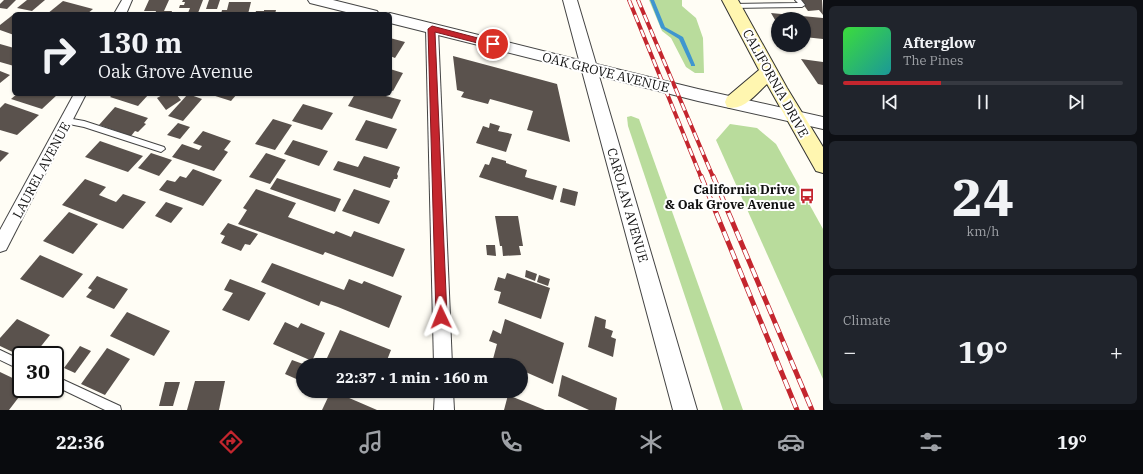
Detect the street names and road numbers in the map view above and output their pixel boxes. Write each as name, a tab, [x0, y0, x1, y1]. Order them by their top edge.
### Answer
street label: CALIFORNIA DRIVE	[739, 26, 812, 140]
street label: OAK GROVE AVENUE	[541, 48, 671, 96]
street label: LAUREL AVENUE	[9, 119, 74, 221]
street label: CAROLAN AVENUE	[603, 146, 652, 264]

